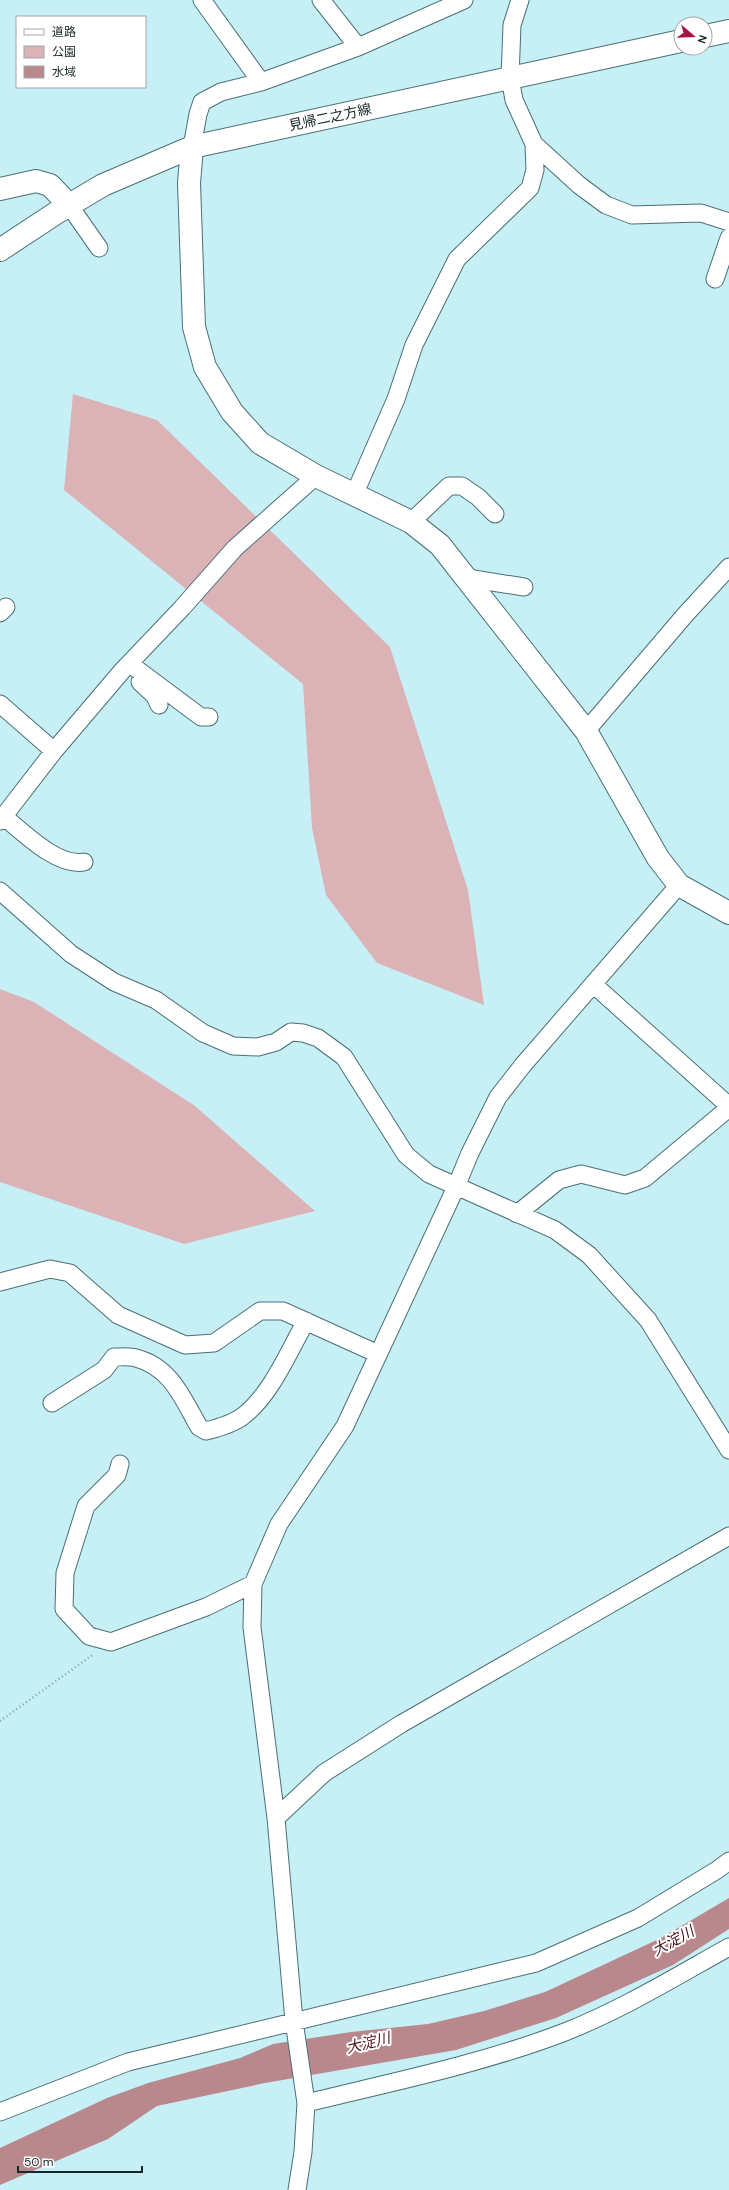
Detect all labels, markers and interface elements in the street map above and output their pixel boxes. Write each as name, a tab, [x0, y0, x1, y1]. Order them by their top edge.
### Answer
legend	[16, 16, 146, 88]
north arrow	[673, 16, 713, 56]
text: 道路	[52, 24, 76, 40]
text: N	[695, 33, 710, 45]
text: 公園	[52, 44, 76, 60]
text: 水域	[52, 64, 76, 80]
street label: 見帰二之方線	[287, 99, 373, 135]
water label: 大淀川	[648, 1920, 699, 1961]
water label: 大淀川	[344, 2027, 394, 2058]
scale bar	[18, 2148, 142, 2174]
text: 50 m	[24, 2154, 53, 2170]

